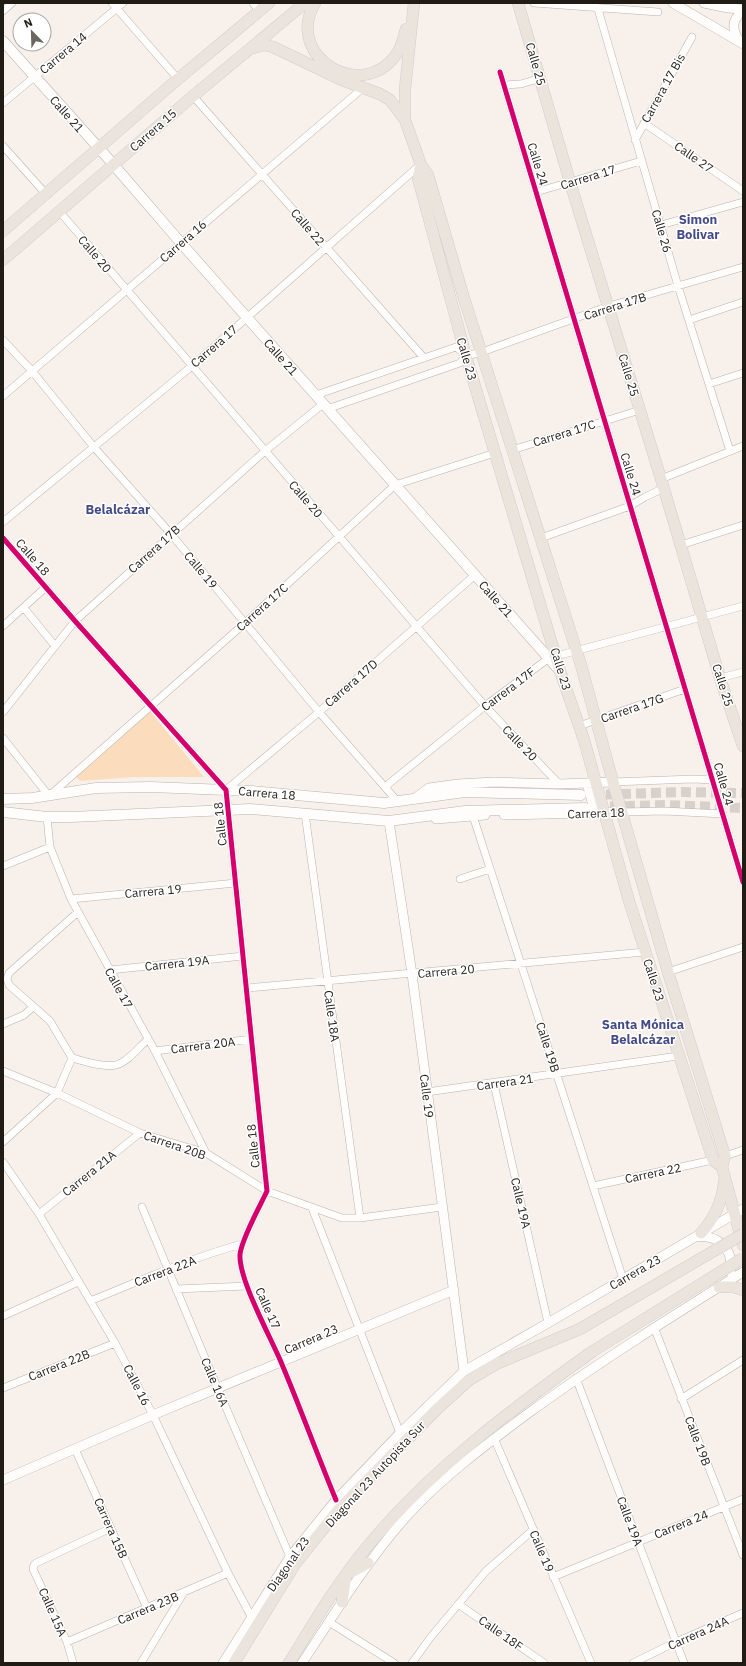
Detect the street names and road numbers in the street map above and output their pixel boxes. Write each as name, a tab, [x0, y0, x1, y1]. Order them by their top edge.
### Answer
street label: Carrera 14	[36, 29, 90, 77]
street label: Calle 25	[523, 41, 549, 87]
street label: Carrera 17 Bis	[638, 51, 688, 125]
street label: Calle 21	[47, 93, 87, 135]
street label: Carrera 15	[126, 106, 180, 154]
street label: Calle 27	[672, 138, 716, 176]
street label: Calle 24	[524, 141, 552, 187]
street label: Carrera 17	[558, 161, 618, 193]
street label: Calle 22	[288, 205, 328, 249]
street label: Calle 26	[649, 208, 675, 254]
street label: Carrera 16	[156, 217, 210, 265]
street label: Calle 20	[75, 232, 115, 276]
street label: Carrera 17B	[582, 289, 648, 323]
street label: Carrera 17	[187, 322, 241, 370]
street label: Calle 21	[261, 336, 301, 378]
street label: Calle 23	[454, 336, 480, 382]
street label: Calle 25	[615, 352, 643, 398]
street label: Carrera 17C	[531, 416, 598, 450]
street label: Calle 24	[617, 451, 645, 497]
street label: Calle 20	[286, 477, 326, 521]
street label: Carrera 17B	[125, 522, 183, 576]
street label: Calle 18	[13, 535, 53, 579]
street label: Calle 19	[181, 548, 221, 592]
street label: Calle 21	[476, 578, 516, 620]
street label: Carrera 17C	[233, 579, 291, 634]
street label: Calle 23	[547, 646, 575, 692]
street label: Carrera 17D	[321, 656, 381, 710]
street label: Calle 25	[709, 662, 737, 708]
street label: Carrera 17F	[478, 664, 538, 714]
street label: Carrera 17G	[599, 690, 665, 726]
street label: Calle 20	[499, 722, 541, 764]
street label: Calle 24	[711, 761, 737, 807]
street label: Carrera 18	[238, 783, 296, 803]
street label: Calle 18	[210, 801, 230, 847]
street label: Carrera 18	[567, 805, 625, 821]
street label: Carrera 19	[124, 881, 182, 901]
street label: Carrera 19A	[144, 952, 210, 974]
street label: Calle 23	[640, 957, 668, 1003]
street label: Carrera 20	[417, 961, 475, 981]
street label: Calle 17	[102, 965, 136, 1011]
street label: Calle 18A	[321, 989, 343, 1043]
street label: Calle 19B	[533, 1020, 563, 1074]
street label: Carrera 20A	[170, 1034, 236, 1056]
street label: Carrera 21	[476, 1071, 534, 1093]
street label: Calle 19	[417, 1073, 437, 1119]
street label: Calle 18	[243, 1123, 263, 1169]
street label: Carrera 20B	[142, 1127, 208, 1163]
street label: Carrera 21A	[59, 1147, 119, 1199]
street label: Carrera 22	[623, 1160, 683, 1186]
street label: Calle 19A	[508, 1176, 534, 1230]
street label: Carrera 23	[606, 1251, 664, 1293]
street label: Carrera 22A	[132, 1252, 198, 1290]
street label: Calle 17	[252, 1285, 284, 1331]
street label: Carrera 23	[282, 1321, 340, 1357]
street label: Carrera 22B	[26, 1346, 92, 1384]
street label: Calle 16A	[198, 1355, 232, 1409]
street label: Calle 16	[120, 1362, 154, 1408]
street label: Calle 19B	[682, 1414, 714, 1468]
street label: Diagonal 23 Autopista Sur	[322, 1417, 429, 1530]
street label: Calle 19A	[614, 1494, 646, 1548]
street label: Carrera 15B	[91, 1495, 131, 1561]
street label: Carrera 24	[652, 1506, 710, 1542]
street label: Calle 19	[526, 1528, 558, 1574]
street label: Diagonal 23	[263, 1533, 313, 1595]
street label: Calle 15A	[36, 1585, 71, 1639]
street label: Carrera 23B	[115, 1588, 181, 1628]
street label: Calle 18F	[476, 1612, 526, 1654]
street label: Carrera 24A	[665, 1613, 731, 1653]

